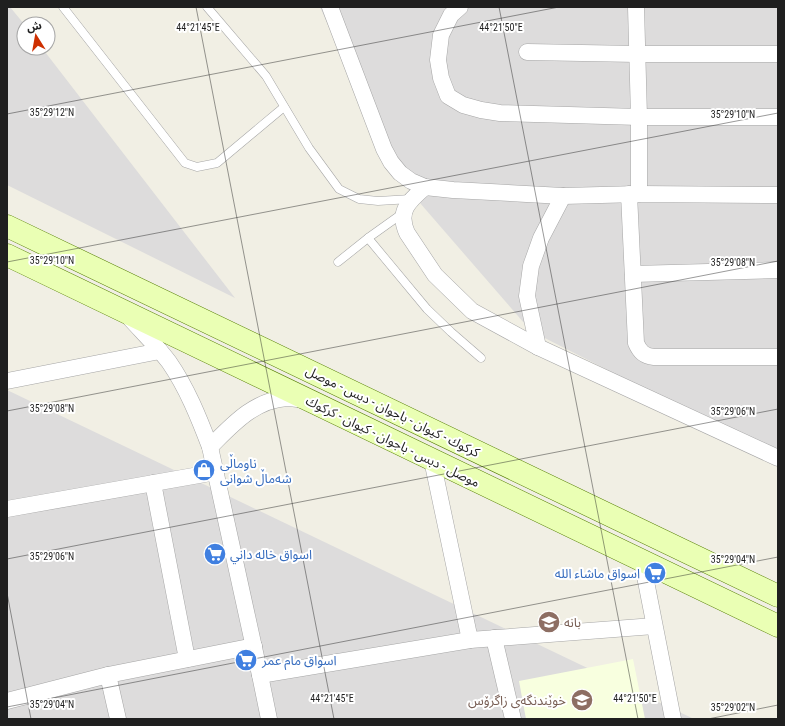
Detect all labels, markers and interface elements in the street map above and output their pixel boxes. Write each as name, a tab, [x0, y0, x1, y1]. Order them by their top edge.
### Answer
north arrow	[16, 16, 56, 56]
text: ش	[26, 19, 43, 34]
text: 44°21'45"E	[176, 22, 220, 33]
text: 44°21'50"E	[479, 22, 523, 33]
text: 35°29'12"N	[30, 107, 74, 118]
text: 35°29'10"N	[711, 109, 755, 120]
text: 35°29'10"N	[30, 255, 74, 266]
text: 35°29'08"N	[711, 257, 755, 268]
street label: كركوك - كيوان - باجوان - دبس - موصل	[303, 363, 483, 461]
street label: موصل - دبس - باجوان - كيوان - كركوك	[303, 393, 482, 491]
text: 35°29'08"N	[30, 403, 74, 414]
text: 35°29'06"N	[711, 406, 755, 417]
place label: ناوماڵی شەماڵ شوانی	[220, 454, 292, 487]
shop icon: ناوماڵی شەماڵ شوانی	[191, 457, 217, 483]
supermarket icon: اسواق خاله داني	[202, 541, 228, 567]
place label: اسواق خاله داني	[230, 547, 312, 565]
text: 35°29'06"N	[30, 551, 74, 562]
text: 35°29'04"N	[711, 554, 755, 565]
supermarket icon: اسواق ماشاء الله	[642, 560, 668, 586]
place label: اسواق ماشاء الله	[555, 566, 640, 581]
school or university icon: بانە	[536, 609, 562, 635]
place label: بانە	[564, 615, 581, 630]
supermarket icon: اسواق مام عمر	[233, 647, 259, 673]
place label: اسواق مام عمر	[261, 653, 337, 670]
school or university icon: خوێندنگەی زاگرۆس	[569, 687, 595, 713]
text: 44°21'45"E	[310, 693, 354, 704]
place label: خوێندنگەی زاگرۆس	[468, 693, 566, 709]
text: 44°21'50"E	[613, 693, 657, 704]
text: 35°29'04"N	[30, 699, 74, 710]
text: 35°29'02"N	[711, 702, 755, 713]

